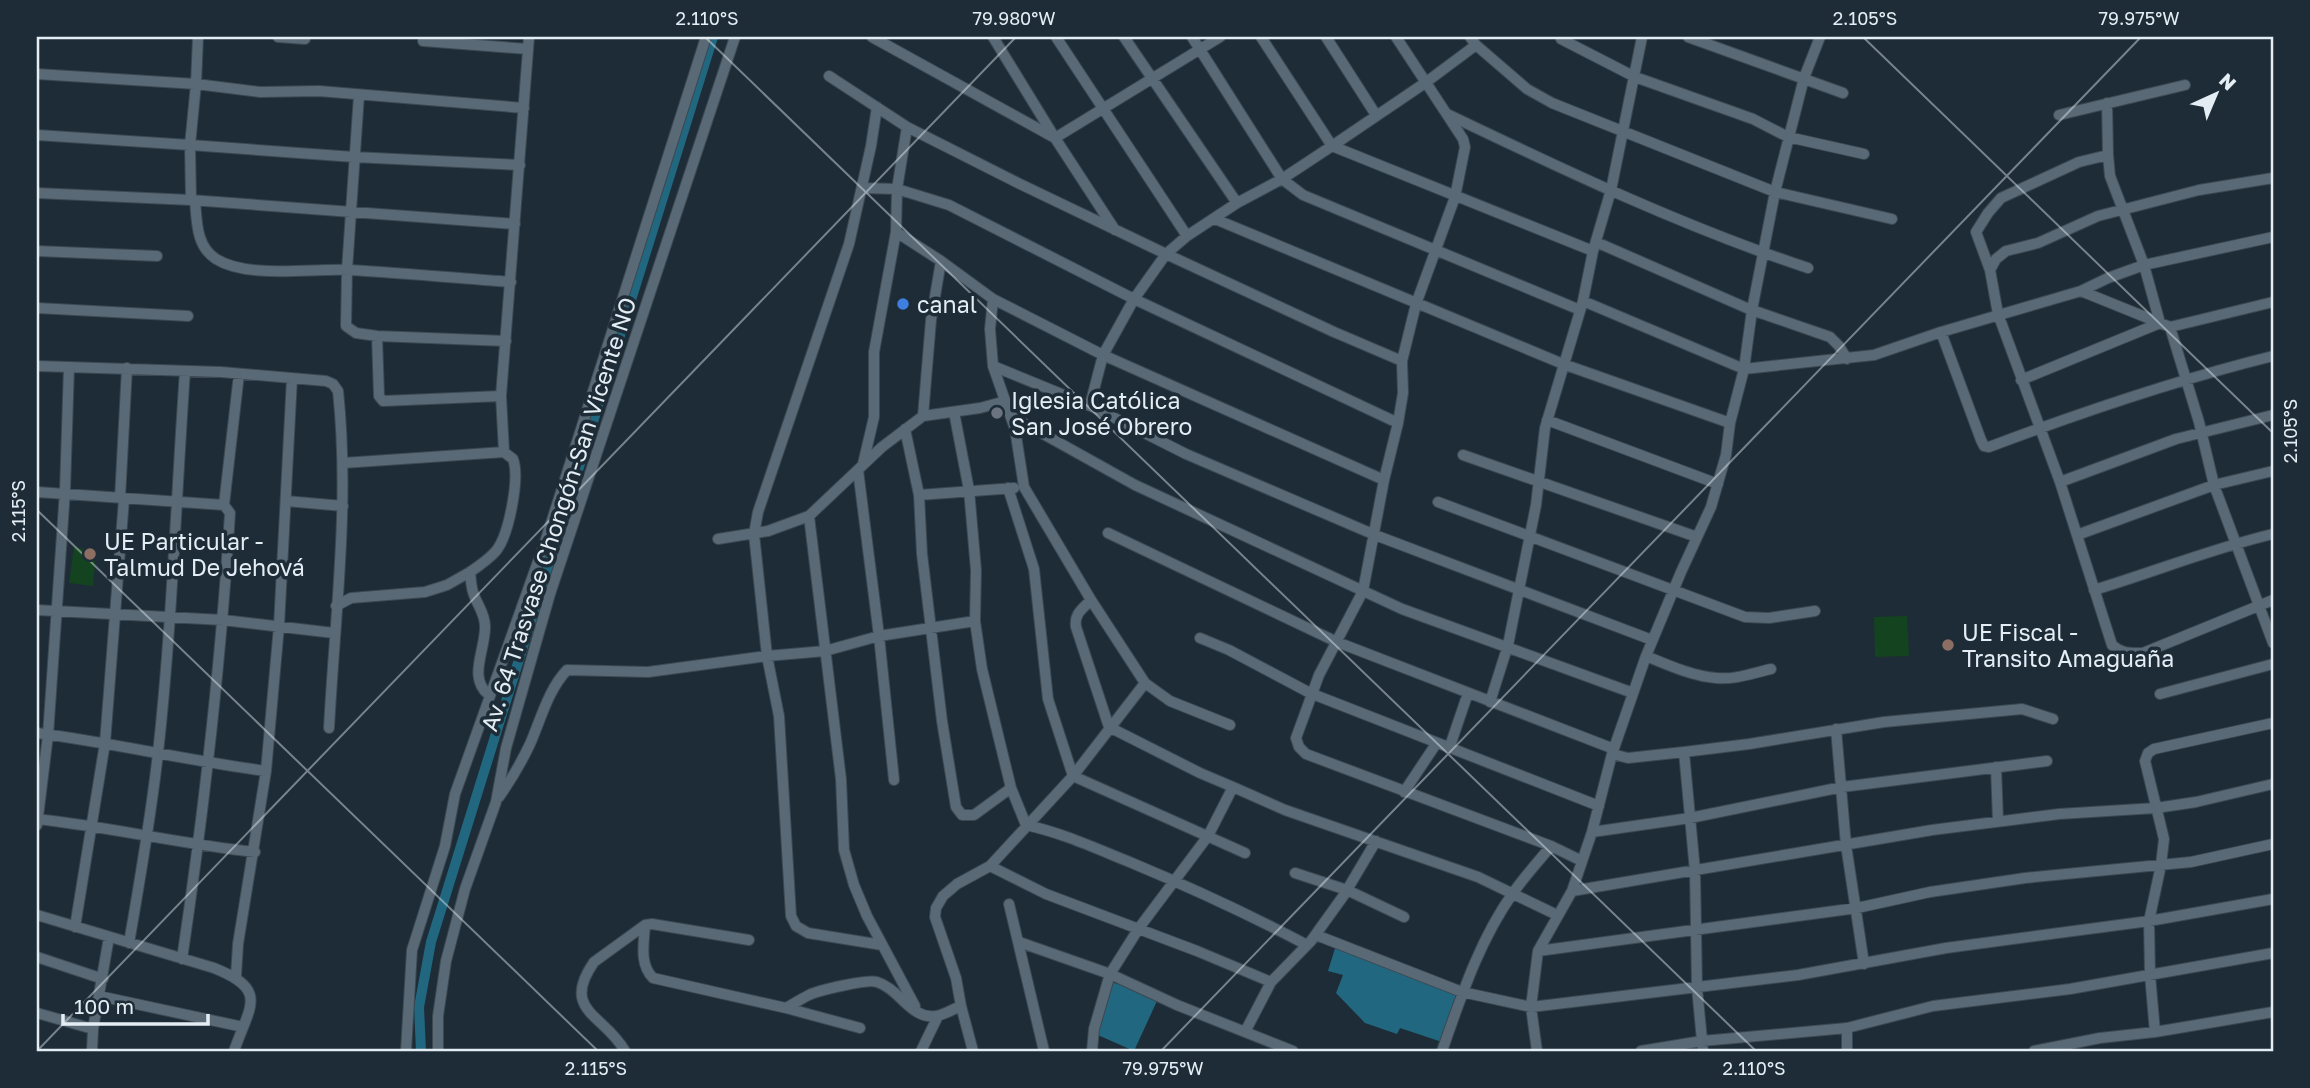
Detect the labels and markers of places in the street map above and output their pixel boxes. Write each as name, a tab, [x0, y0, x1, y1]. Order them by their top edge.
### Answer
place label: canal	[917, 290, 977, 318]
marker: canal	[895, 296, 911, 312]
place label: Iglesia Católica San José Obrero	[1011, 386, 1192, 440]
marker: Iglesia Católica San José Obrero	[989, 405, 1005, 421]
place label: UE Particular - Talmud De Jehová	[104, 527, 305, 581]
marker: UE Particular - Talmud De Jehová	[82, 546, 98, 562]
place label: UE Fiscal - Transito Amaguaña	[1962, 618, 2174, 672]
marker: UE Fiscal - Transito Amaguaña	[1940, 637, 1956, 653]

